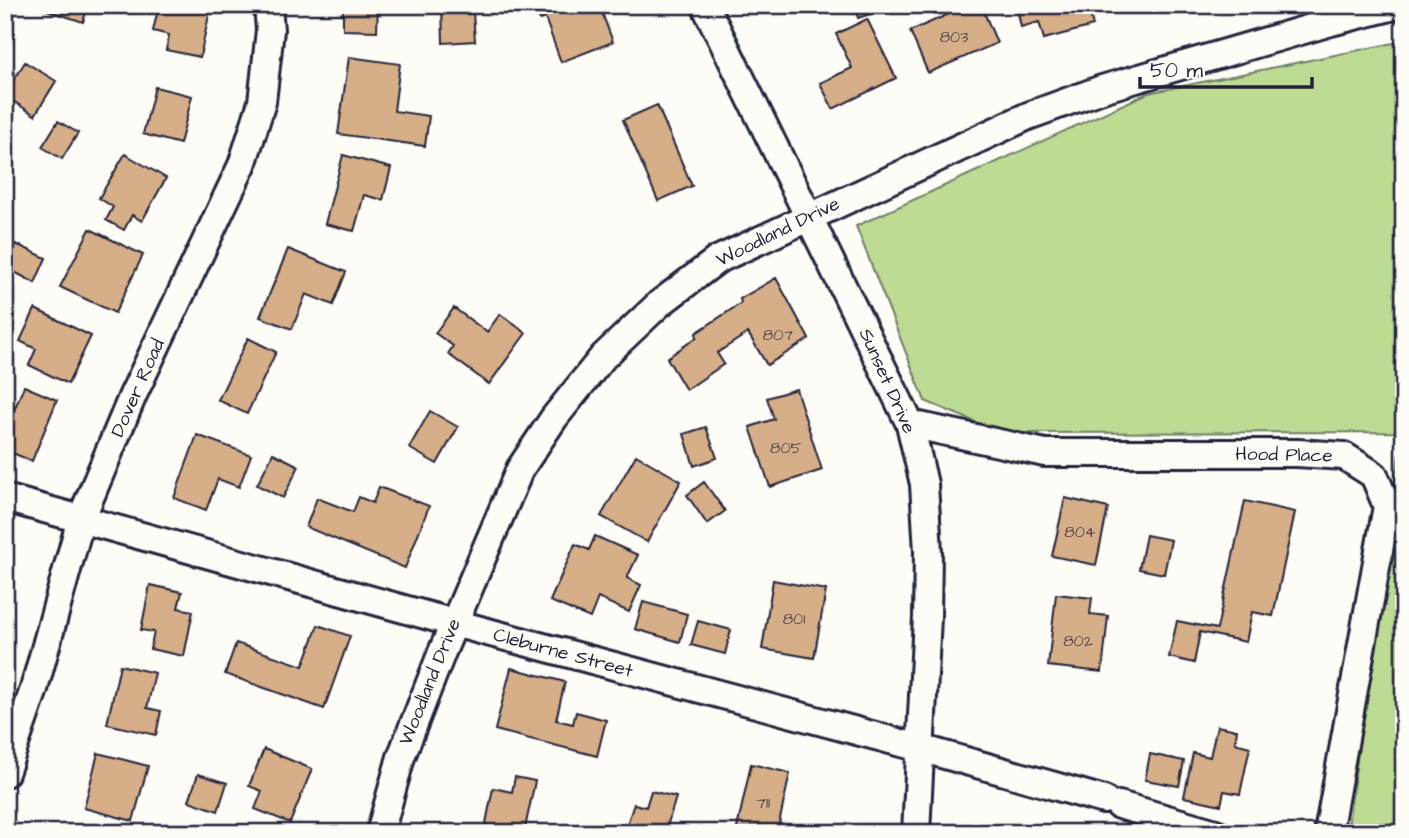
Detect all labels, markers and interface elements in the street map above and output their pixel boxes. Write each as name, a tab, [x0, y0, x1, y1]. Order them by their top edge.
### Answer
house number: 803	[940, 26, 968, 48]
scale bar	[1140, 46, 1311, 90]
text: 50 m	[1150, 56, 1204, 85]
street label: Woodland Drive	[712, 190, 844, 274]
house number: 807	[763, 324, 793, 346]
street label: Sunset Drive	[852, 324, 922, 438]
street label: Dover Road	[104, 334, 172, 441]
house number: 805	[770, 437, 803, 459]
street label: Hood Place	[1235, 441, 1333, 469]
house number: 804	[1064, 521, 1096, 543]
house number: 801	[783, 608, 805, 630]
street label: Woodland Drive	[392, 615, 468, 749]
street label: Cleburne Street	[490, 621, 636, 685]
house number: 802	[1063, 630, 1093, 652]
house number: 711	[756, 792, 770, 814]

